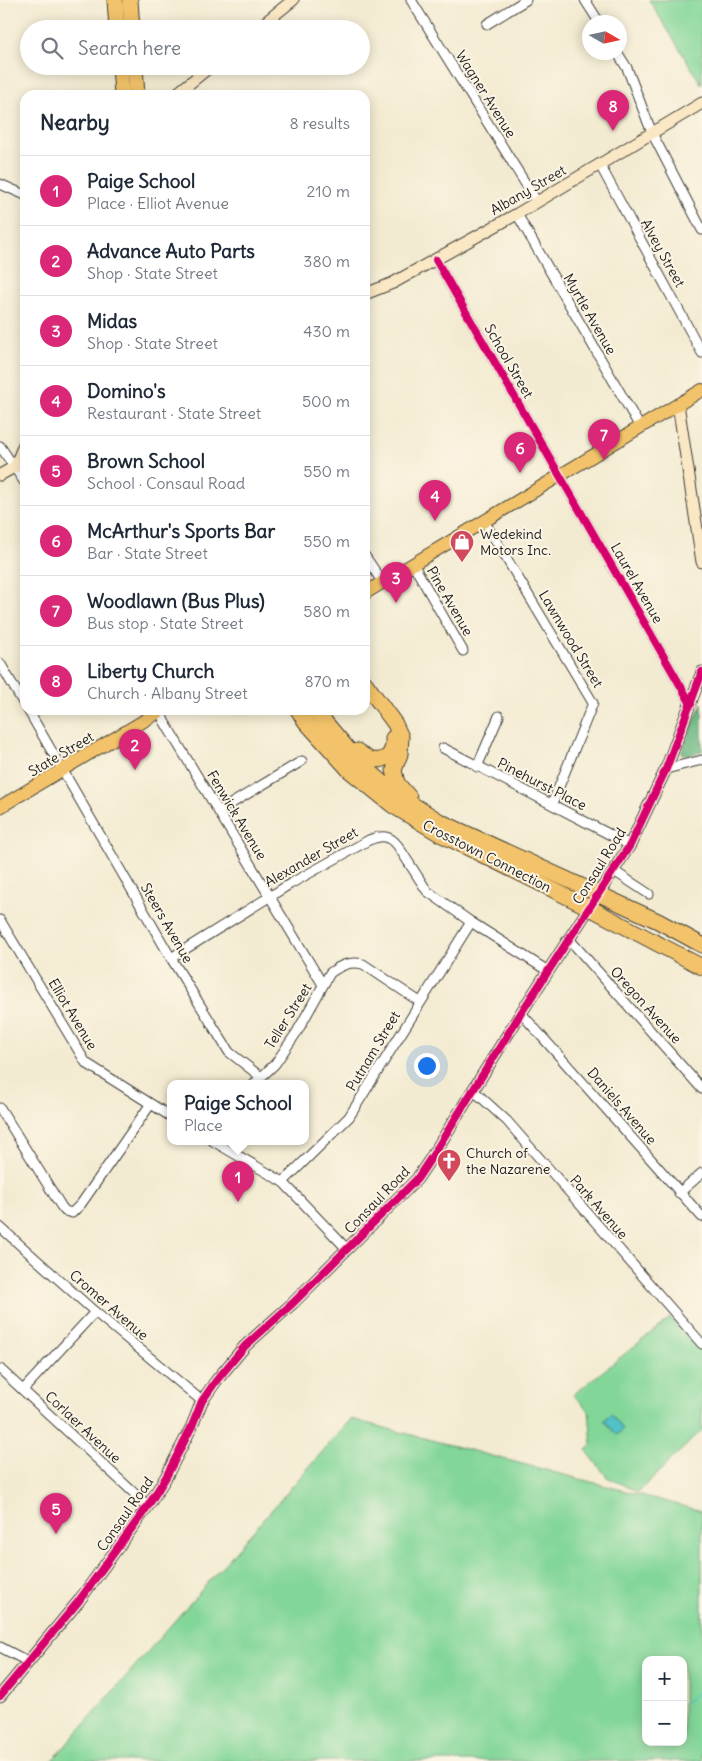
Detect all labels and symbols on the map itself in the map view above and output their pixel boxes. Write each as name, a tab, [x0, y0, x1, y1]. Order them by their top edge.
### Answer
north arrow	[582, 15, 627, 60]
street label: Wagner Avenue	[452, 47, 520, 141]
pin: 8	[597, 90, 629, 131]
street label: Albany Street	[487, 161, 569, 219]
street label: Alvey Street	[637, 216, 689, 290]
street label: Myrtle Avenue	[560, 270, 620, 358]
street label: School Street	[481, 321, 538, 401]
pin: 7	[588, 419, 620, 460]
pin: 6	[504, 432, 536, 473]
pin: 4	[419, 480, 451, 521]
place label: Wedekind Motors Inc.	[480, 525, 551, 559]
shop icon: Wedekind Motors Inc.	[449, 529, 475, 563]
street label: Laurel Avenue	[607, 540, 667, 626]
pin: 3	[380, 562, 412, 603]
street label: Pine Avenue	[423, 563, 477, 639]
street label: Lawnwood Street	[535, 587, 607, 691]
street label: State Street	[25, 727, 97, 781]
pin: 2	[119, 729, 151, 770]
street label: Pinehurst Place	[495, 754, 589, 814]
street label: Fenwick Avenue	[203, 767, 271, 863]
street label: Crosstown Connection	[420, 816, 554, 896]
street label: Alexander Street	[261, 823, 361, 891]
street label: Consaul Road	[568, 824, 630, 908]
street label: Steers Avenue	[137, 880, 197, 966]
street label: Oregon Avenue	[607, 963, 685, 1047]
street label: Elliot Avenue	[45, 975, 101, 1053]
street label: Teller Street	[261, 980, 315, 1052]
street label: Putnam Street	[342, 1007, 404, 1094]
your location	[414, 1053, 440, 1079]
street label: Daniels Avenue	[584, 1064, 660, 1148]
place label: Church of the Nazarene	[466, 1144, 550, 1178]
church icon: Church of the Nazarene	[436, 1148, 462, 1182]
pin: 1	[222, 1161, 254, 1202]
street label: Consaul Road	[340, 1163, 414, 1237]
street label: Park Avenue	[566, 1171, 632, 1243]
street label: Cromer Avenue	[66, 1266, 152, 1344]
street label: Corlaer Avenue	[41, 1387, 125, 1467]
street label: Consaul Road	[93, 1473, 157, 1555]
pin: 5	[40, 1493, 72, 1534]

